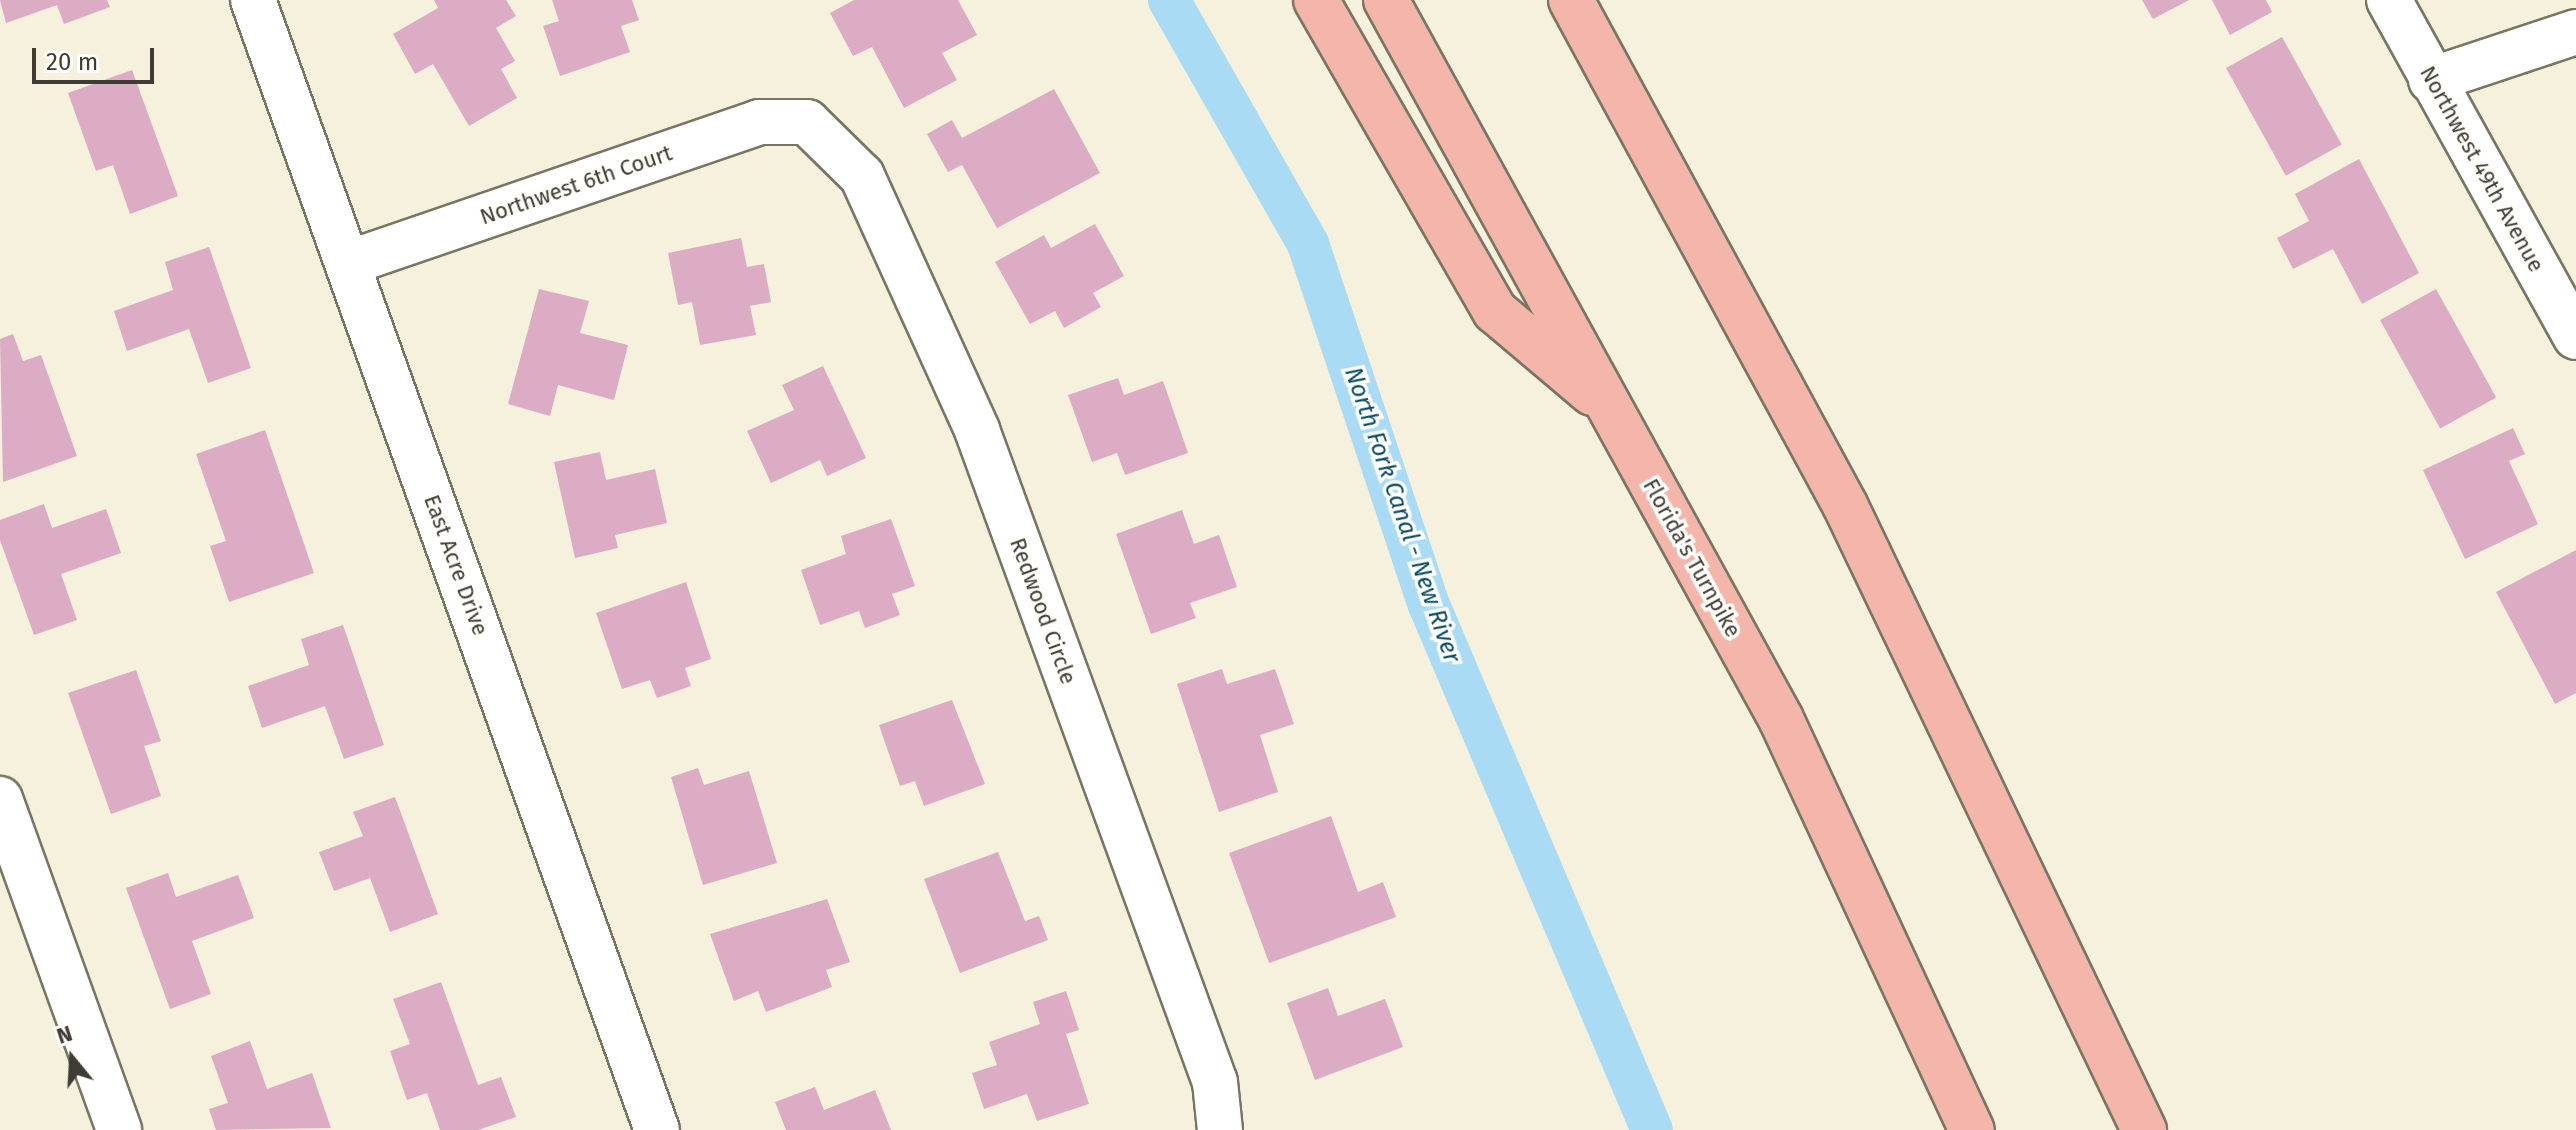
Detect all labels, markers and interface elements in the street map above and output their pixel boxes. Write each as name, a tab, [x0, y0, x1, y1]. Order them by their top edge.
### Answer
scale bar	[36, 32, 158, 82]
text: 20 m	[46, 48, 98, 76]
street label: Northwest 49th Avenue	[2414, 61, 2550, 277]
street label: Northwest 6th Court	[477, 140, 675, 230]
water label: North Fork Canal - New River	[1338, 364, 1466, 666]
street label: Florida's Turnpike	[1638, 474, 1746, 642]
street label: East Acre Drive	[418, 491, 494, 639]
street label: Redwood Circle	[1004, 534, 1082, 688]
north arrow	[32, 1018, 112, 1098]
text: N	[53, 1020, 76, 1050]

